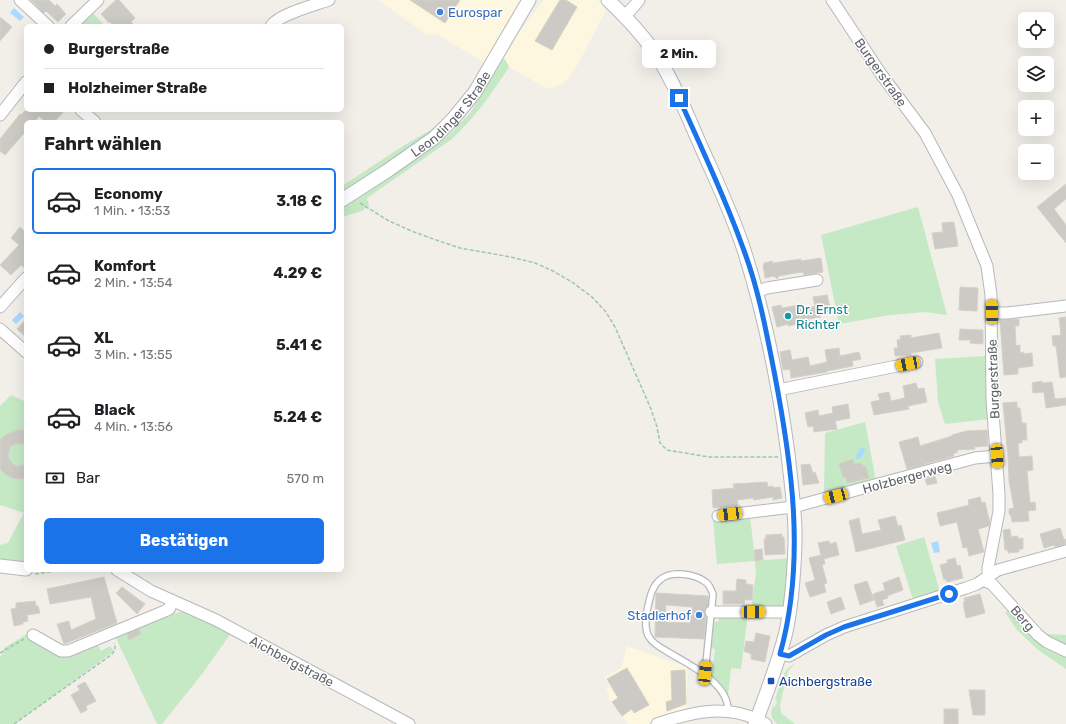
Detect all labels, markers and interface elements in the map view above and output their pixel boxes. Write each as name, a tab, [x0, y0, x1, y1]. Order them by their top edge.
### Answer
place label: Eurospar	[448, 5, 502, 20]
marker: Eurospar	[435, 7, 445, 17]
map controls	[1018, 12, 1054, 180]
button: locate	[1018, 12, 1054, 48]
street label: Burgerstraße	[851, 35, 910, 110]
text: Burgerstraße	[68, 40, 169, 58]
callout: 2 Min.	[642, 40, 716, 68]
text: 2 Min.	[660, 46, 698, 61]
button: layers	[1018, 56, 1054, 92]
street label: Leondinger Straße	[408, 68, 494, 160]
text: Holzheimer Straße	[68, 79, 207, 97]
route end	[670, 89, 688, 107]
button: +	[1018, 100, 1054, 136]
text: Fahrt wählen	[44, 133, 162, 155]
button: −	[1018, 144, 1054, 180]
icon: car	[46, 183, 82, 219]
text: Economy	[94, 185, 163, 203]
text: 3.18 €	[276, 192, 322, 210]
text: 1 Min. · 13:53	[94, 203, 170, 218]
icon: car	[46, 255, 82, 291]
text: Komfort	[94, 257, 156, 275]
text: 4.29 €	[273, 264, 322, 282]
text: 2 Min. · 13:54	[94, 275, 173, 290]
car	[986, 300, 998, 324]
place label: Dr. Ernst Richter	[796, 302, 848, 332]
marker: Dr. Ernst Richter	[783, 311, 793, 321]
icon: car	[46, 327, 82, 363]
text: XL	[94, 329, 113, 347]
text: 5.41 €	[276, 336, 322, 354]
street label: Burgerstraße	[985, 339, 1003, 419]
text: 3 Min. · 13:55	[94, 347, 172, 362]
car	[895, 356, 921, 372]
icon: car	[46, 399, 82, 435]
text: Black	[94, 401, 135, 419]
text: 5.24 €	[273, 408, 322, 426]
text: 4 Min. · 13:56	[94, 419, 173, 434]
car	[990, 444, 1004, 468]
street label: Holzbergerweg	[861, 458, 954, 498]
icon: cash	[44, 467, 66, 489]
text: Bar	[76, 469, 100, 487]
text: 570 m	[287, 471, 324, 486]
car	[823, 487, 849, 505]
car	[717, 507, 743, 521]
button: Bestätigen	[44, 518, 324, 564]
route start	[940, 585, 958, 603]
street label: Berg	[1007, 603, 1038, 635]
car	[741, 606, 765, 618]
place label: Stadlerhof	[627, 608, 691, 623]
marker: Stadlerhof	[694, 610, 704, 620]
street label: Aichbergstraße	[247, 633, 336, 691]
car	[698, 660, 712, 686]
place label: Aichbergstraße	[779, 674, 872, 690]
marker: Aichbergstraße	[766, 676, 776, 686]

